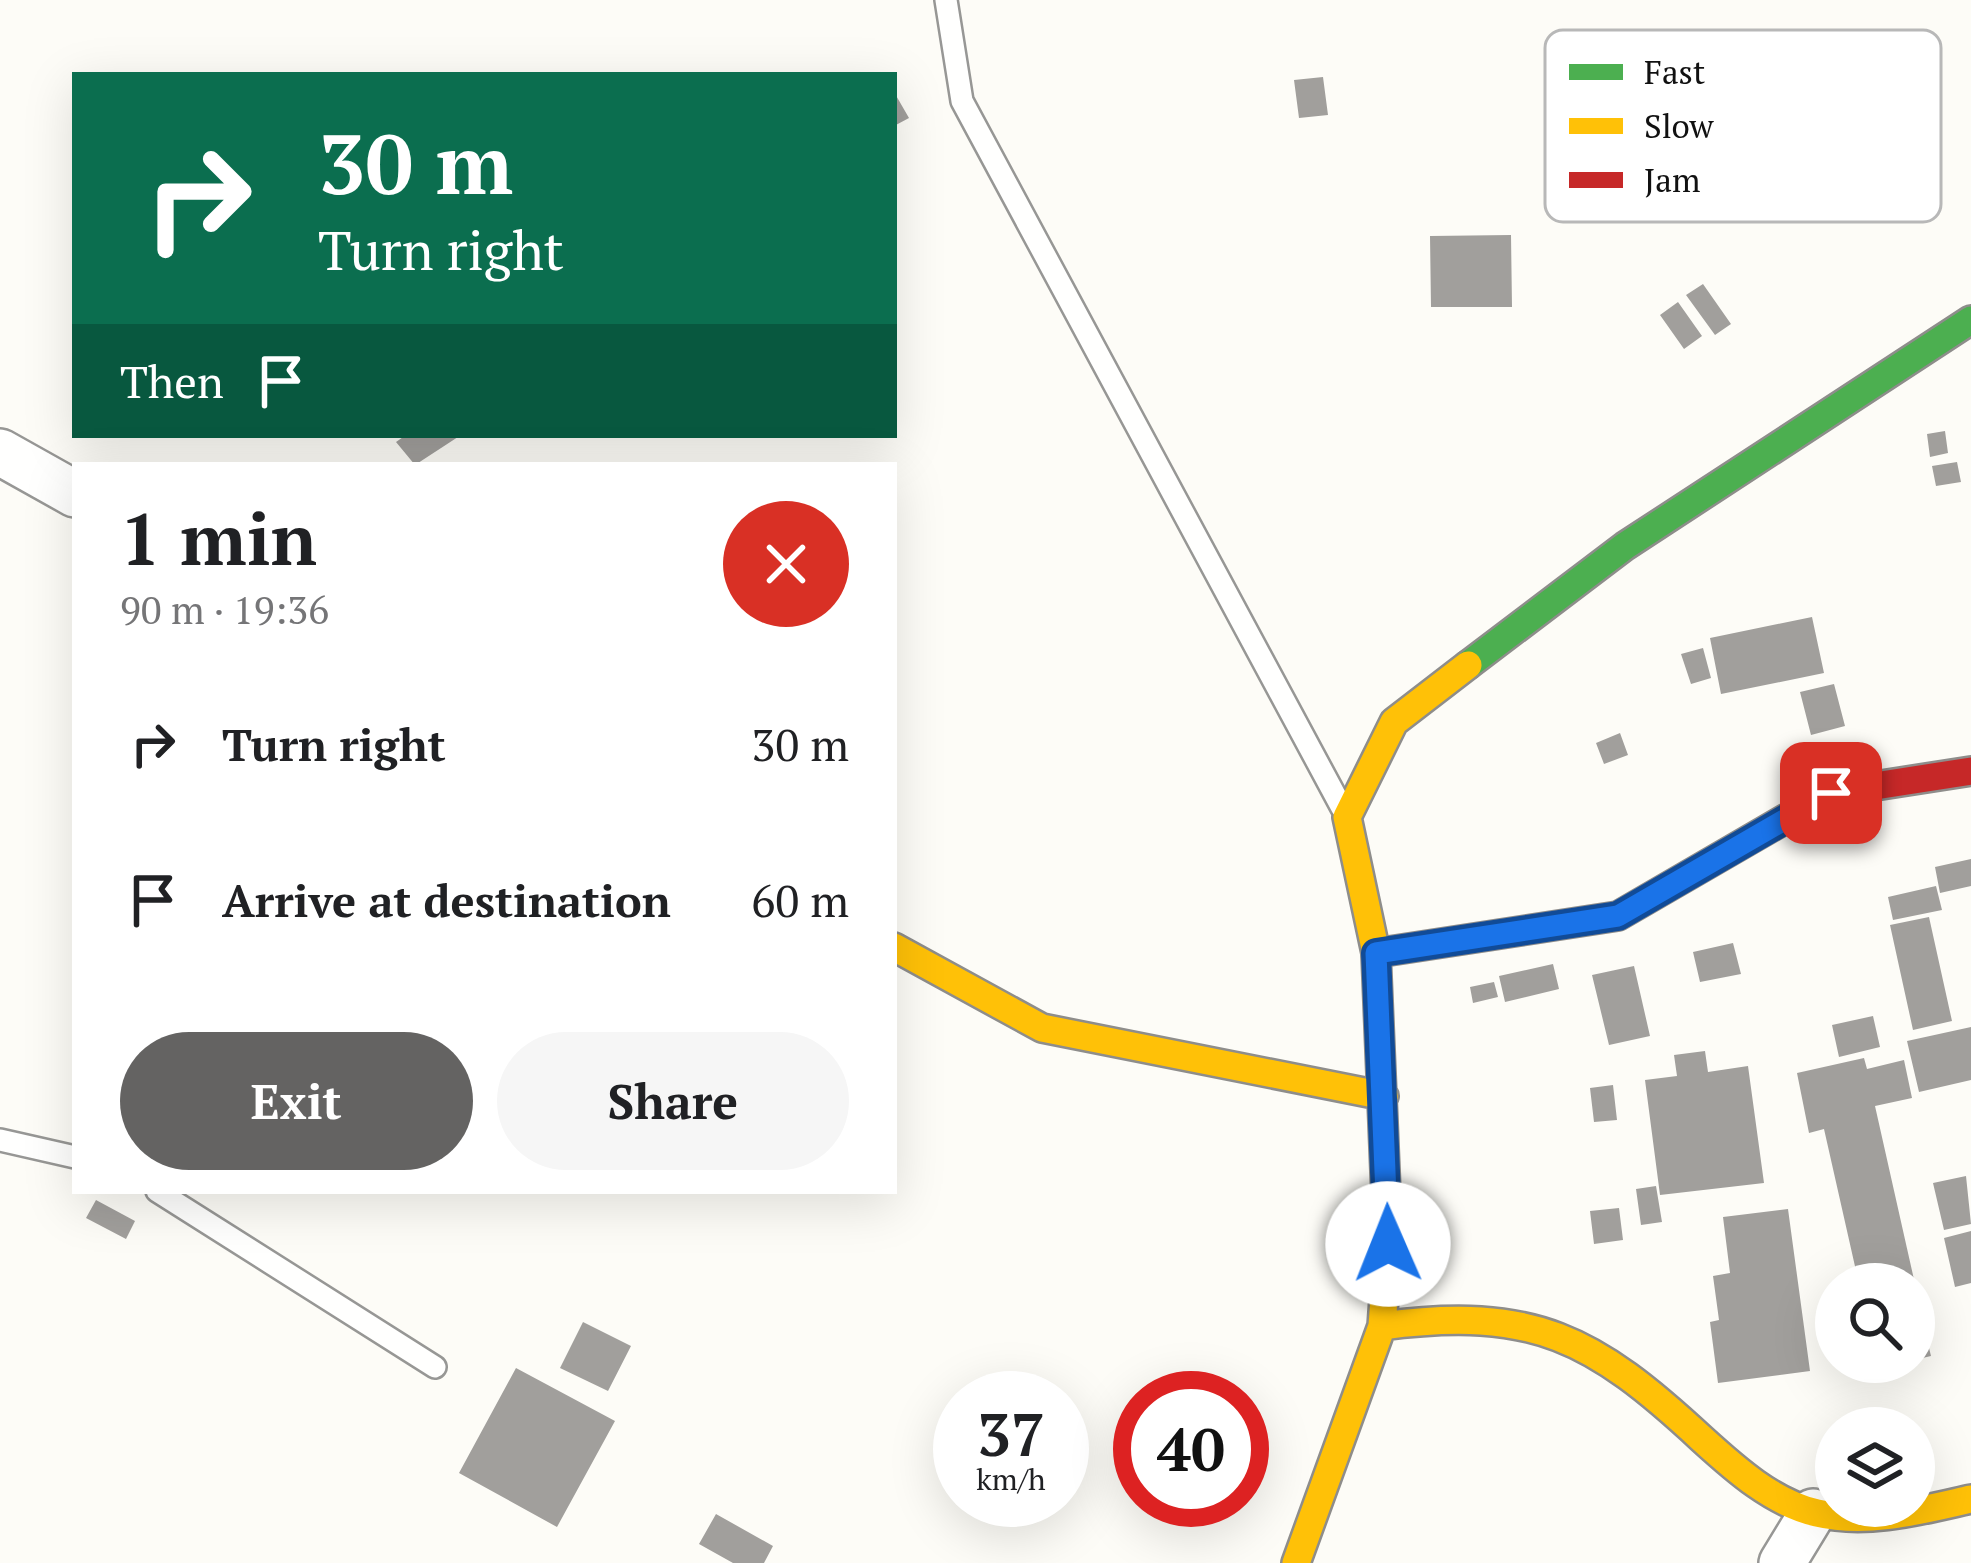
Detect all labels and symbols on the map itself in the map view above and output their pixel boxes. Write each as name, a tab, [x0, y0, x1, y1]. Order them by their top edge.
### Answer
legend	[1545, 30, 1941, 222]
text: Fast	[1644, 50, 1705, 93]
text: Slow	[1644, 104, 1714, 147]
text: Jam	[1644, 158, 1700, 201]
pin	[1780, 742, 1882, 844]
position arrow	[1325, 1181, 1451, 1307]
speed limit sign: 40	[1113, 1371, 1269, 1527]

